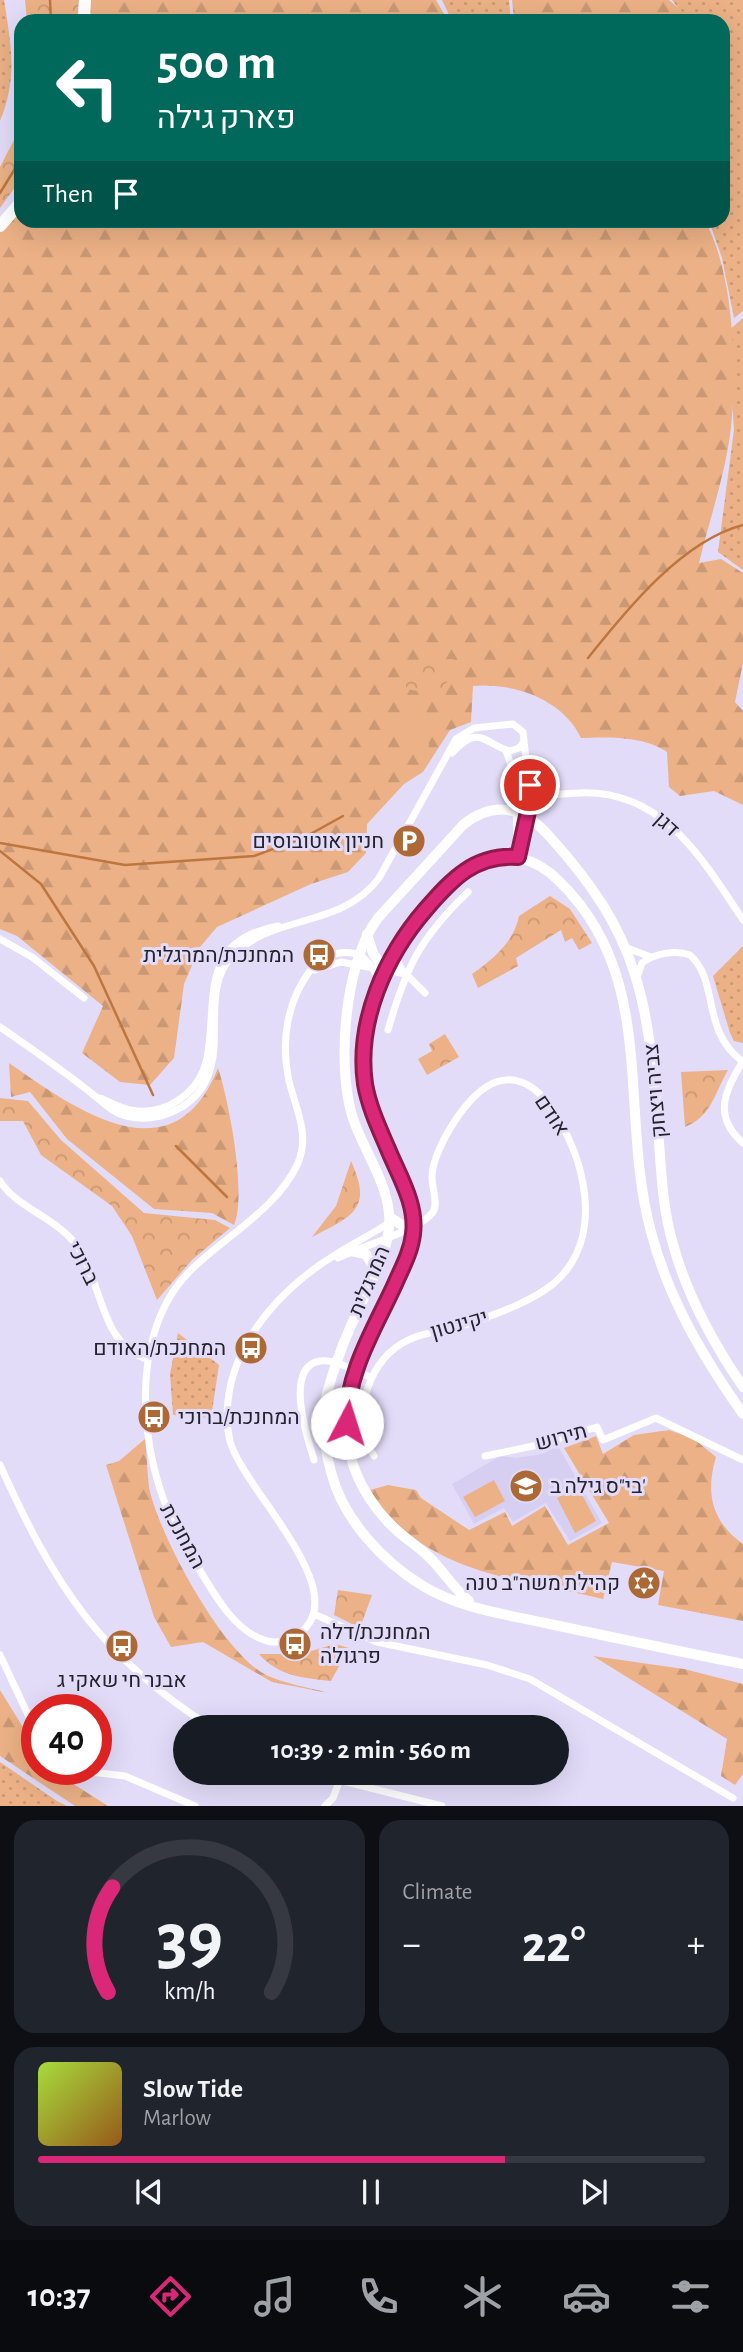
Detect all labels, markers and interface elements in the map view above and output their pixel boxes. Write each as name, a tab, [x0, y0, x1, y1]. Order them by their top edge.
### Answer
text: 500 m	[157, 39, 276, 88]
icon: left	[42, 42, 133, 133]
text: פארק גילה	[157, 102, 296, 134]
icon: arrive	[107, 175, 145, 213]
text: Then	[42, 181, 93, 207]
pin	[500, 755, 560, 815]
icon: arrive	[511, 766, 549, 804]
street label: דגן	[650, 808, 683, 841]
parking icon: חניון אוטובוסים	[390, 822, 428, 860]
place label: חניון אוטובוסים	[252, 831, 384, 852]
bus stop icon: המחנכת/המרגלית	[300, 936, 338, 974]
place label: המחנכת/המרגלית	[143, 945, 294, 966]
street label: צביה ויצחק	[641, 1043, 670, 1139]
street label: אודם	[531, 1091, 573, 1139]
street label: ברוכי	[63, 1238, 102, 1288]
street label: המרגלית	[345, 1243, 394, 1320]
street label: יקינטון	[428, 1306, 490, 1343]
bus stop icon: המחנכת/האודם	[232, 1329, 270, 1367]
place label: המחנכת/האודם	[93, 1338, 226, 1359]
position arrow	[310, 1386, 384, 1460]
bus stop icon: המחנכת/ברוכי	[135, 1398, 173, 1436]
place label: המחנכת/ברוכי	[178, 1407, 300, 1428]
street label: תירוש	[533, 1421, 589, 1454]
school or university icon: בי"ס גילה ב'	[507, 1467, 545, 1505]
place label: בי"ס גילה ב'	[550, 1476, 646, 1497]
street label: המחנכת	[156, 1500, 209, 1572]
synagogue icon: קהילת משה"ב טנה	[625, 1564, 663, 1602]
place label: קהילת משה"ב טנה	[465, 1573, 620, 1594]
place label: המחנכת/דלה פרגולה	[320, 1622, 431, 1667]
bus stop icon: המחנכת/דלה פרגולה	[276, 1625, 314, 1663]
bus stop icon: אבנר חי שאקי ג	[103, 1627, 141, 1665]
place label: אבנר חי שאקי ג	[57, 1670, 187, 1691]
speed limit sign: 40	[21, 1694, 112, 1785]
text: 10:39 · 2 min · 560 m	[271, 1737, 471, 1763]
text: Climate	[403, 1881, 472, 1904]
text: 39	[156, 1905, 223, 1978]
text: 22°	[522, 1919, 586, 1971]
text: −	[403, 1926, 421, 1964]
text: +	[687, 1926, 705, 1964]
text: km/h	[163, 1979, 215, 2004]
text: Slow Tide	[143, 2076, 243, 2102]
text: Marlow	[143, 2107, 211, 2130]
icon: previous	[130, 2173, 168, 2211]
icon: pause	[352, 2173, 390, 2211]
icon: next	[575, 2173, 613, 2211]
icon: directions	[146, 2272, 195, 2321]
icon: music	[250, 2272, 299, 2321]
icon: phone	[354, 2272, 403, 2321]
icon: climate	[458, 2272, 507, 2321]
icon: car	[562, 2272, 611, 2321]
icon: filters	[666, 2272, 715, 2321]
text: 10:37	[28, 2280, 91, 2312]

